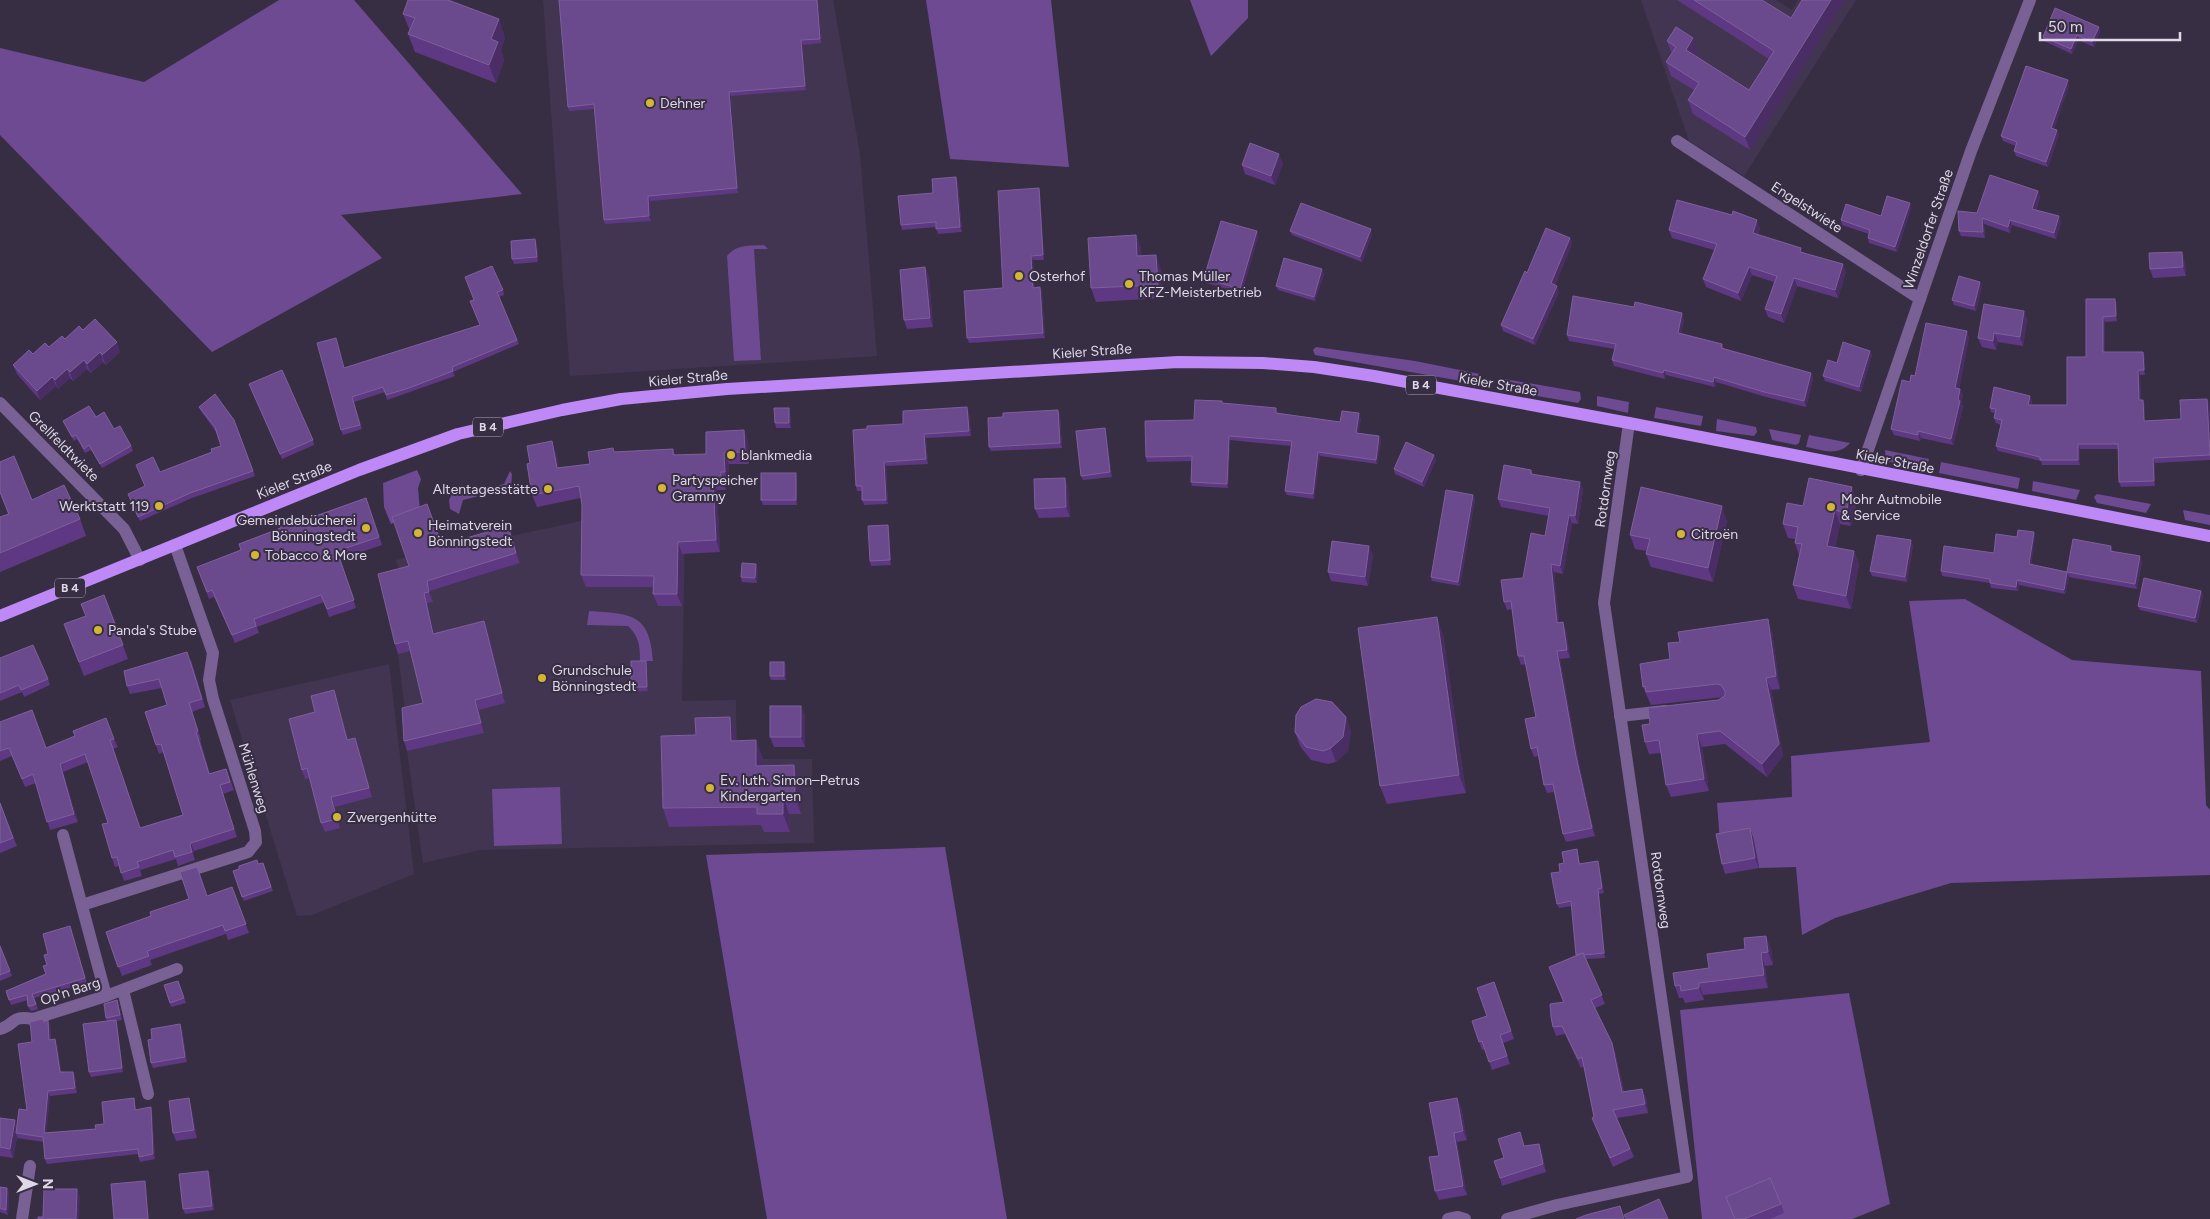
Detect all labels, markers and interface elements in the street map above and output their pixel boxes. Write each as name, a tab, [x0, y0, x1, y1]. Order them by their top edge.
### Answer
scale bar	[2040, 10, 2180, 42]
text: 50 m	[2048, 18, 2083, 36]
place label: Dehner	[660, 95, 706, 112]
marker: Dehner	[644, 97, 656, 109]
street label: Winzeldorfer Straße	[1900, 167, 1957, 291]
street label: Engelstwiete	[1768, 178, 1846, 237]
place label: Osterhof	[1029, 268, 1086, 285]
place label: Thomas Müller KFZ-Meisterbetrieb	[1139, 268, 1262, 301]
marker: Osterhof	[1013, 270, 1025, 282]
marker: Thomas Müller KFZ-Meisterbetrieb	[1123, 278, 1135, 290]
street label: Kieler Straße	[1052, 340, 1133, 363]
street label: Kieler Straße	[648, 367, 729, 390]
street label: Kieler Straße	[1457, 369, 1539, 400]
road number: B 4	[1406, 376, 1436, 394]
street label: Grellfeldtwiete	[25, 407, 103, 486]
road number: B 4	[473, 418, 503, 437]
street label: Kieler Straße	[1854, 446, 1936, 478]
place label: blankmedia	[741, 447, 812, 464]
marker: blankmedia	[725, 449, 737, 461]
street label: Rotdornweg	[1592, 449, 1619, 529]
street label: Kieler Straße	[254, 458, 335, 503]
place label: Partyspeicher Grammy	[672, 472, 758, 505]
place label: Altentagesstätte	[433, 481, 538, 498]
marker: Partyspeicher Grammy	[656, 482, 668, 494]
marker: Altentagesstätte	[542, 483, 554, 495]
place label: Mohr Autmobile & Service	[1841, 491, 1942, 524]
place label: Werktstatt 119	[59, 498, 149, 515]
marker: Werktstatt 119	[153, 500, 165, 512]
marker: Mohr Autmobile & Service	[1825, 501, 1837, 513]
place label: Gemeindebücherei Bönningstedt	[237, 512, 356, 545]
place label: Heimatverein Bönningstedt	[428, 517, 513, 550]
marker: Gemeindebücherei Bönningstedt	[360, 522, 372, 534]
place label: Citroën	[1691, 526, 1738, 543]
marker: Heimatverein Bönningstedt	[412, 527, 424, 539]
marker: Citroën	[1675, 528, 1687, 540]
place label: Tobacco & More	[265, 547, 367, 564]
marker: Tobacco & More	[249, 549, 261, 561]
road number: B 4	[55, 578, 85, 598]
place label: Panda's Stube	[108, 622, 197, 639]
marker: Panda's Stube	[92, 624, 104, 636]
place label: Grundschule Bönningstedt	[552, 662, 637, 695]
marker: Grundschule Bönningstedt	[536, 672, 548, 684]
street label: Mühlenweg	[235, 741, 272, 815]
place label: Ev. luth. Simon–Petrus Kindergarten	[720, 772, 860, 805]
marker: Ev. luth. Simon–Petrus Kindergarten	[704, 782, 716, 794]
place label: Zwergenhütte	[347, 809, 437, 826]
marker: Zwergenhütte	[331, 811, 343, 823]
street label: Rotdornweg	[1647, 850, 1674, 930]
street label: Op'n Barg	[38, 974, 102, 1009]
north arrow	[10, 1159, 60, 1209]
text: N	[39, 1179, 56, 1189]

